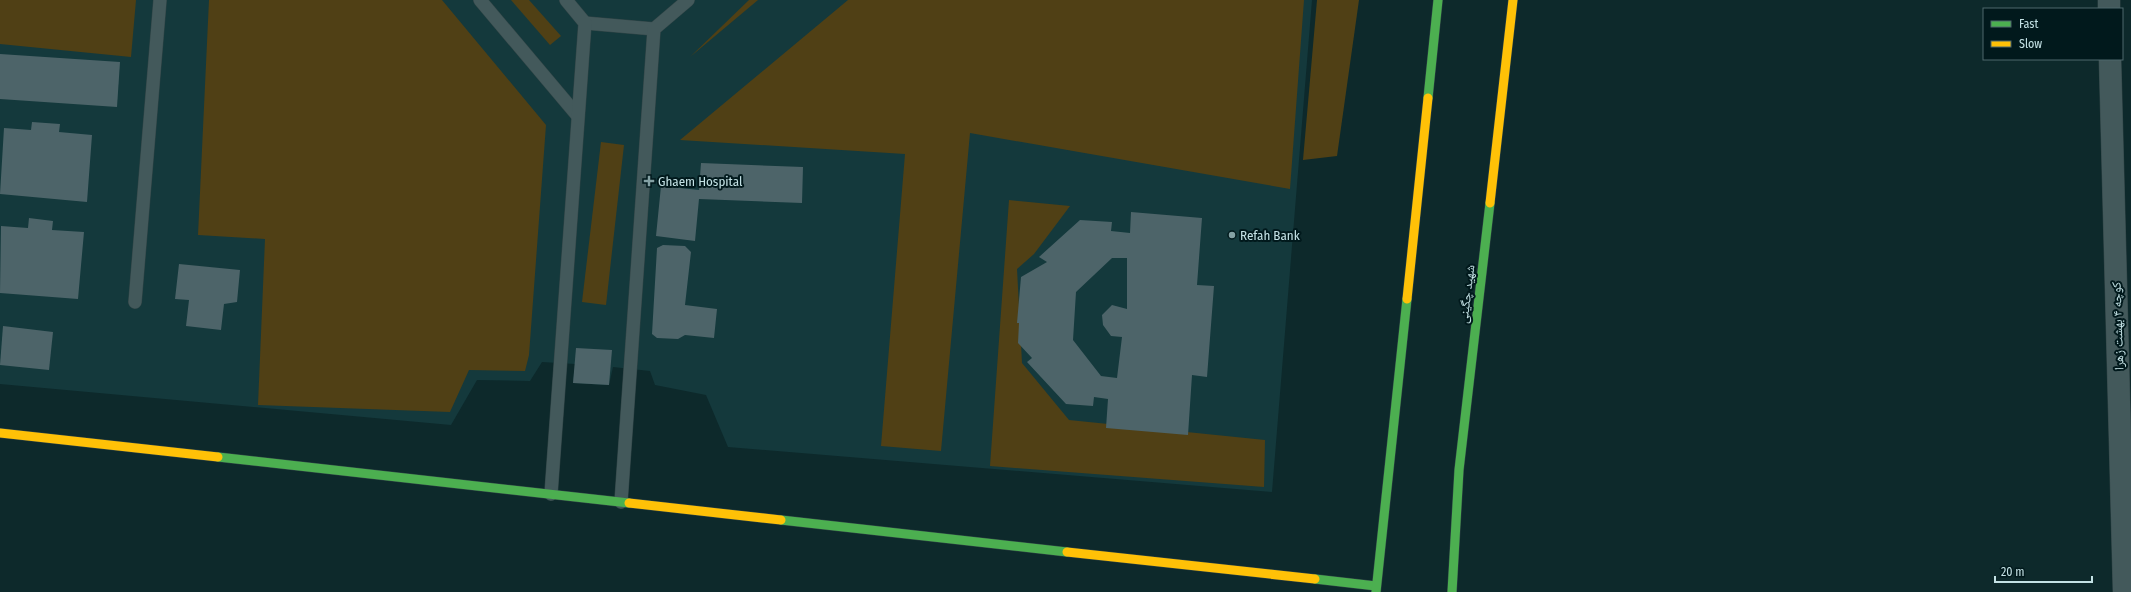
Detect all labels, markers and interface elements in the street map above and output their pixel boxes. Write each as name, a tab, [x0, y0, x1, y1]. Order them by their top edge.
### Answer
legend	[1983, 8, 2123, 60]
text: Fast	[2019, 17, 2038, 31]
text: Slow	[2019, 37, 2042, 51]
place label: Ghaem Hospital	[658, 174, 743, 189]
marker: Ghaem Hospital	[643, 175, 655, 187]
place label: Refah Bank	[1240, 228, 1301, 243]
marker: Refah Bank	[1227, 230, 1237, 240]
street label: شهید چگینی	[1455, 264, 1479, 324]
street label: کوچه ۴ بهشت زهرا	[2108, 281, 2128, 370]
scale bar	[1995, 558, 2092, 584]
text: 20 m	[2001, 565, 2025, 579]

